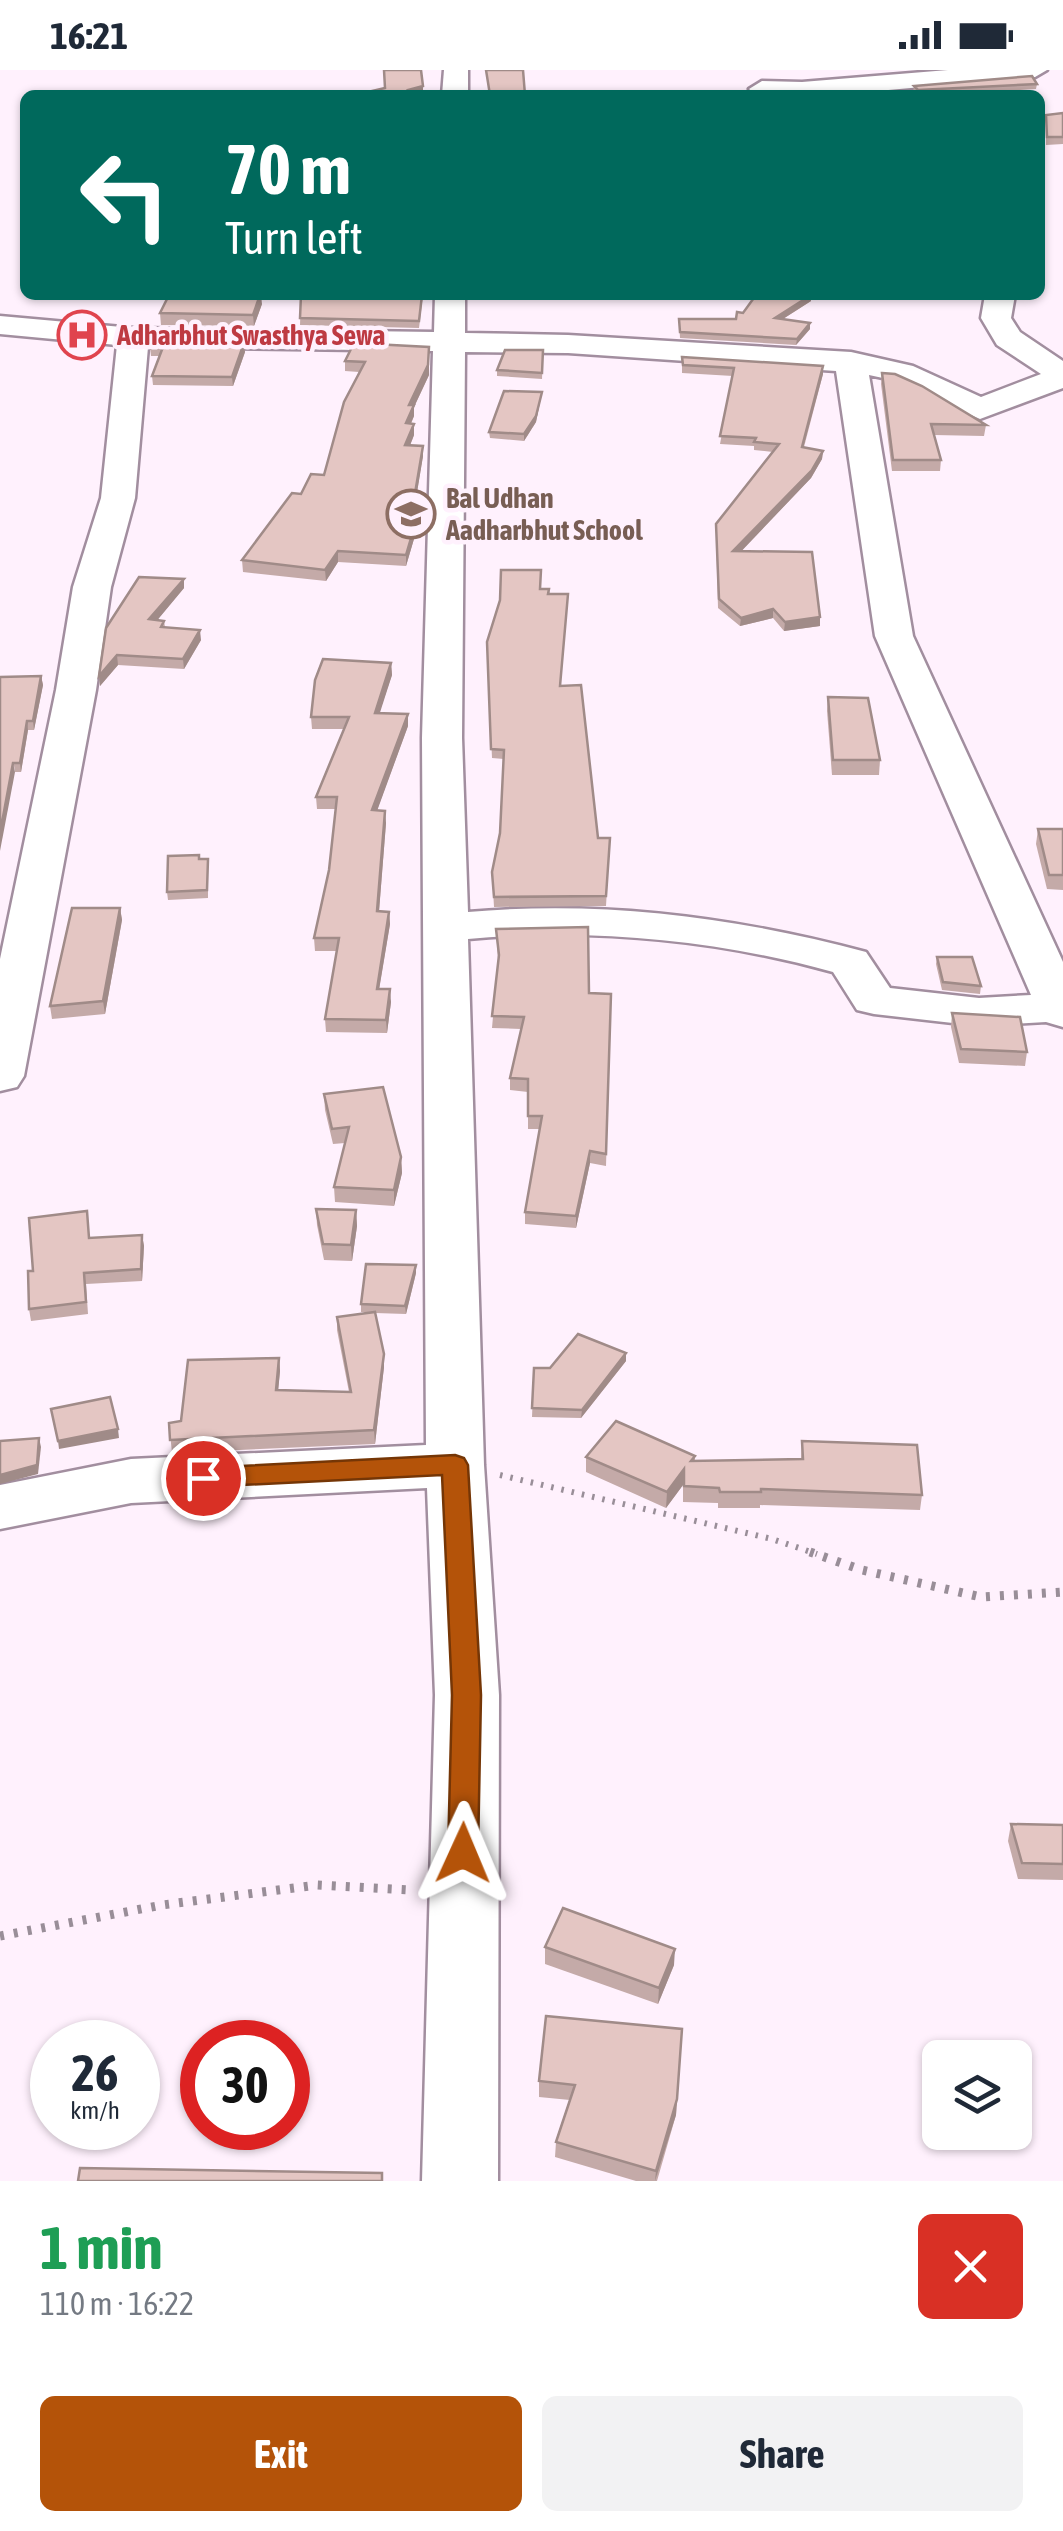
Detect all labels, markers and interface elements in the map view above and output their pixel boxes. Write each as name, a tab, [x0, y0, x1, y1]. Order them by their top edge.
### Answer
text: 16:21	[50, 14, 128, 57]
text: 70 m	[225, 129, 351, 209]
icon: left	[60, 130, 190, 260]
text: Turn left	[225, 212, 363, 264]
hospital icon: Adharbhut Swasthya Sewa	[56, 309, 108, 361]
place label: Adharbhut Swasthya Sewa	[116, 319, 385, 351]
place label: Bal Udhan Aadharbhut School	[445, 482, 643, 546]
school or university icon: Bal Udhan Aadharbhut School	[385, 488, 437, 540]
pin	[161, 1436, 246, 1521]
icon: arrive	[176, 1451, 231, 1506]
position arrow	[411, 1801, 515, 1905]
speed limit sign: 30	[180, 2020, 310, 2150]
map controls	[922, 2040, 1032, 2150]
button: layers	[922, 2040, 1032, 2150]
text: 26	[71, 2044, 118, 2102]
text: km/h	[70, 2096, 120, 2124]
text: 1 min	[40, 2213, 163, 2282]
button: close	[918, 2214, 1023, 2319]
text: 110 m · 16:22	[40, 2285, 194, 2322]
button: Exit	[40, 2396, 522, 2511]
button: Share	[542, 2396, 1023, 2511]

